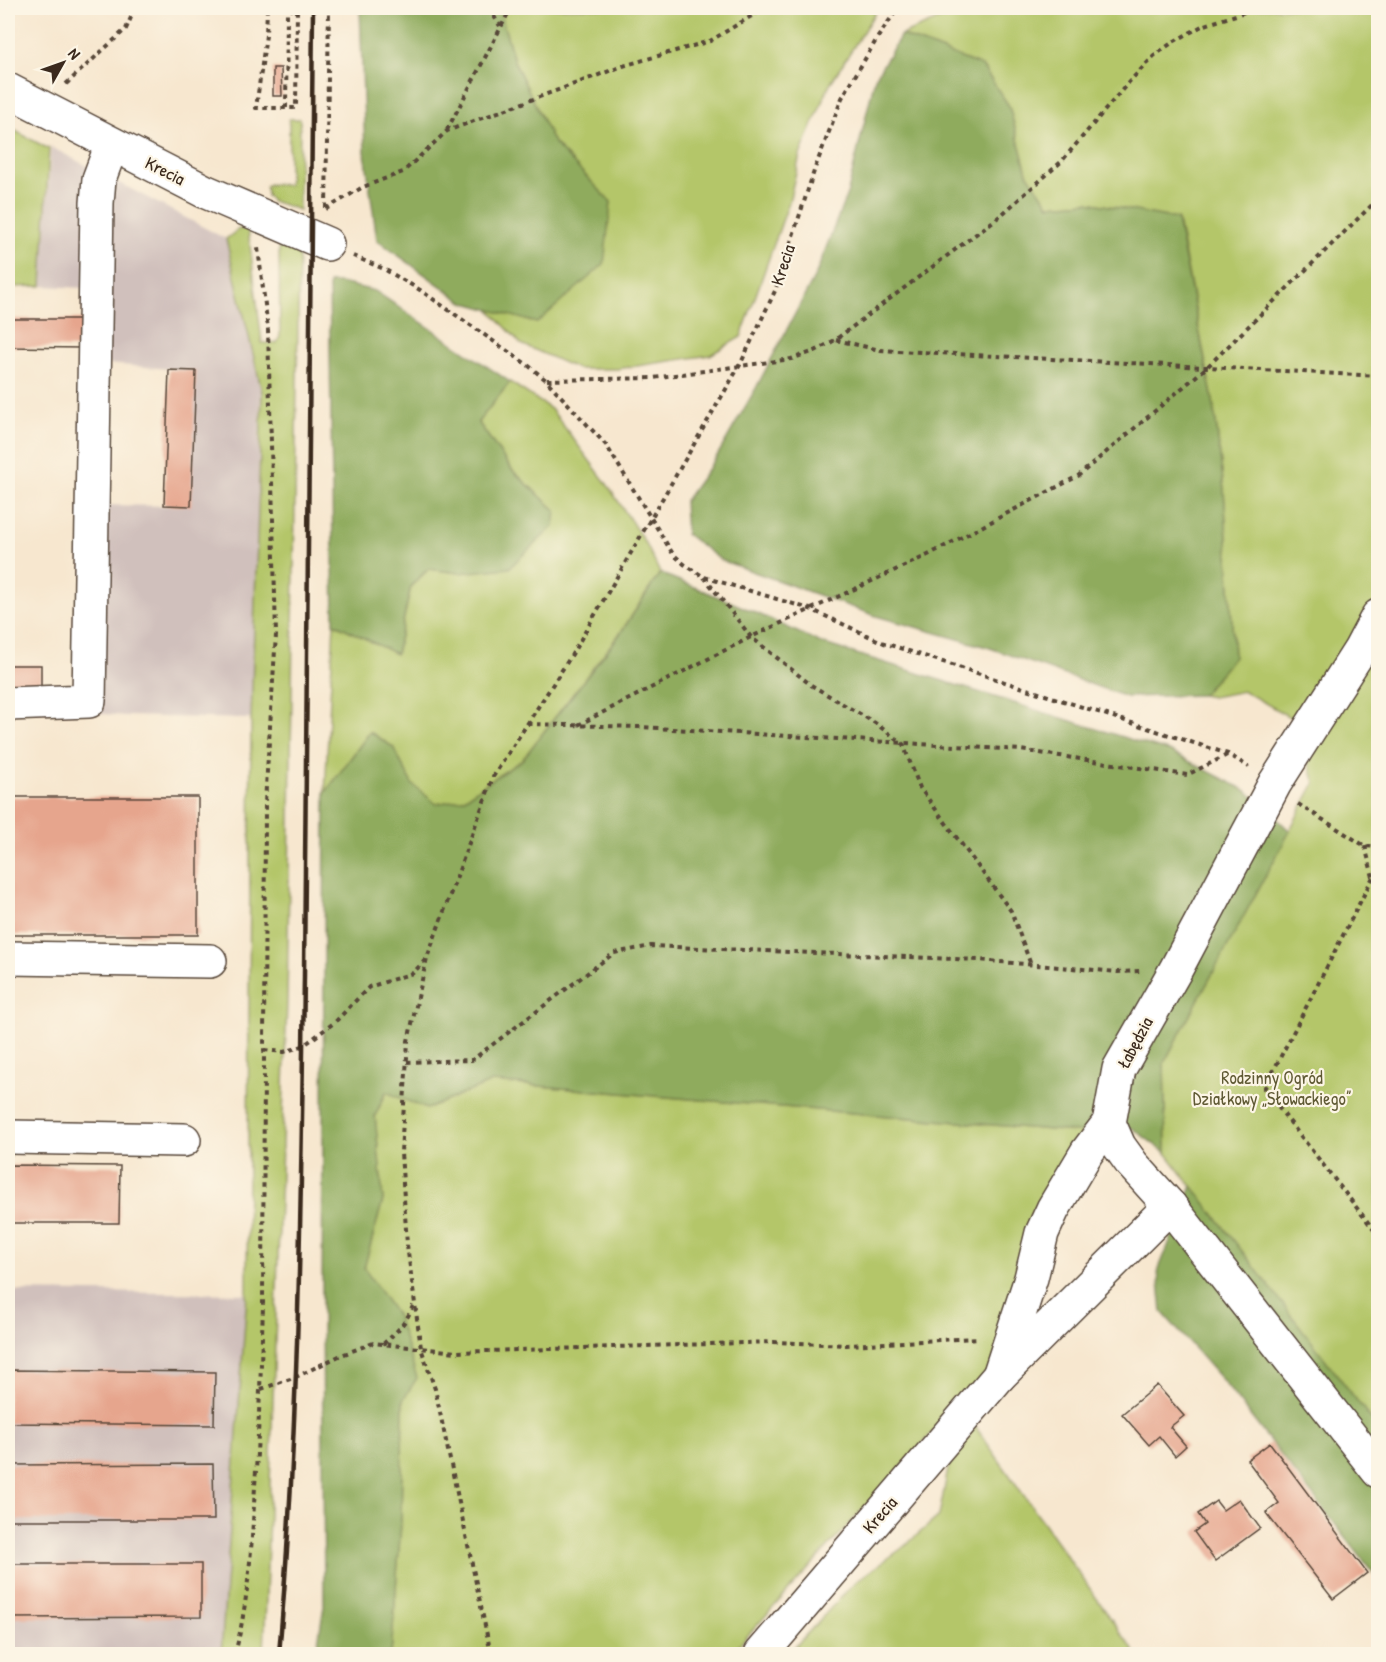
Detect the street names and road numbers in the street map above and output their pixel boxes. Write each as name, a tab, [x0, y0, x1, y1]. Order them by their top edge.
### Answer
street label: Krecia	[141, 150, 189, 191]
street label: Krecia	[764, 241, 801, 288]
street label: Łabędzia	[1110, 1012, 1159, 1073]
street label: Krecia	[857, 1491, 903, 1539]

